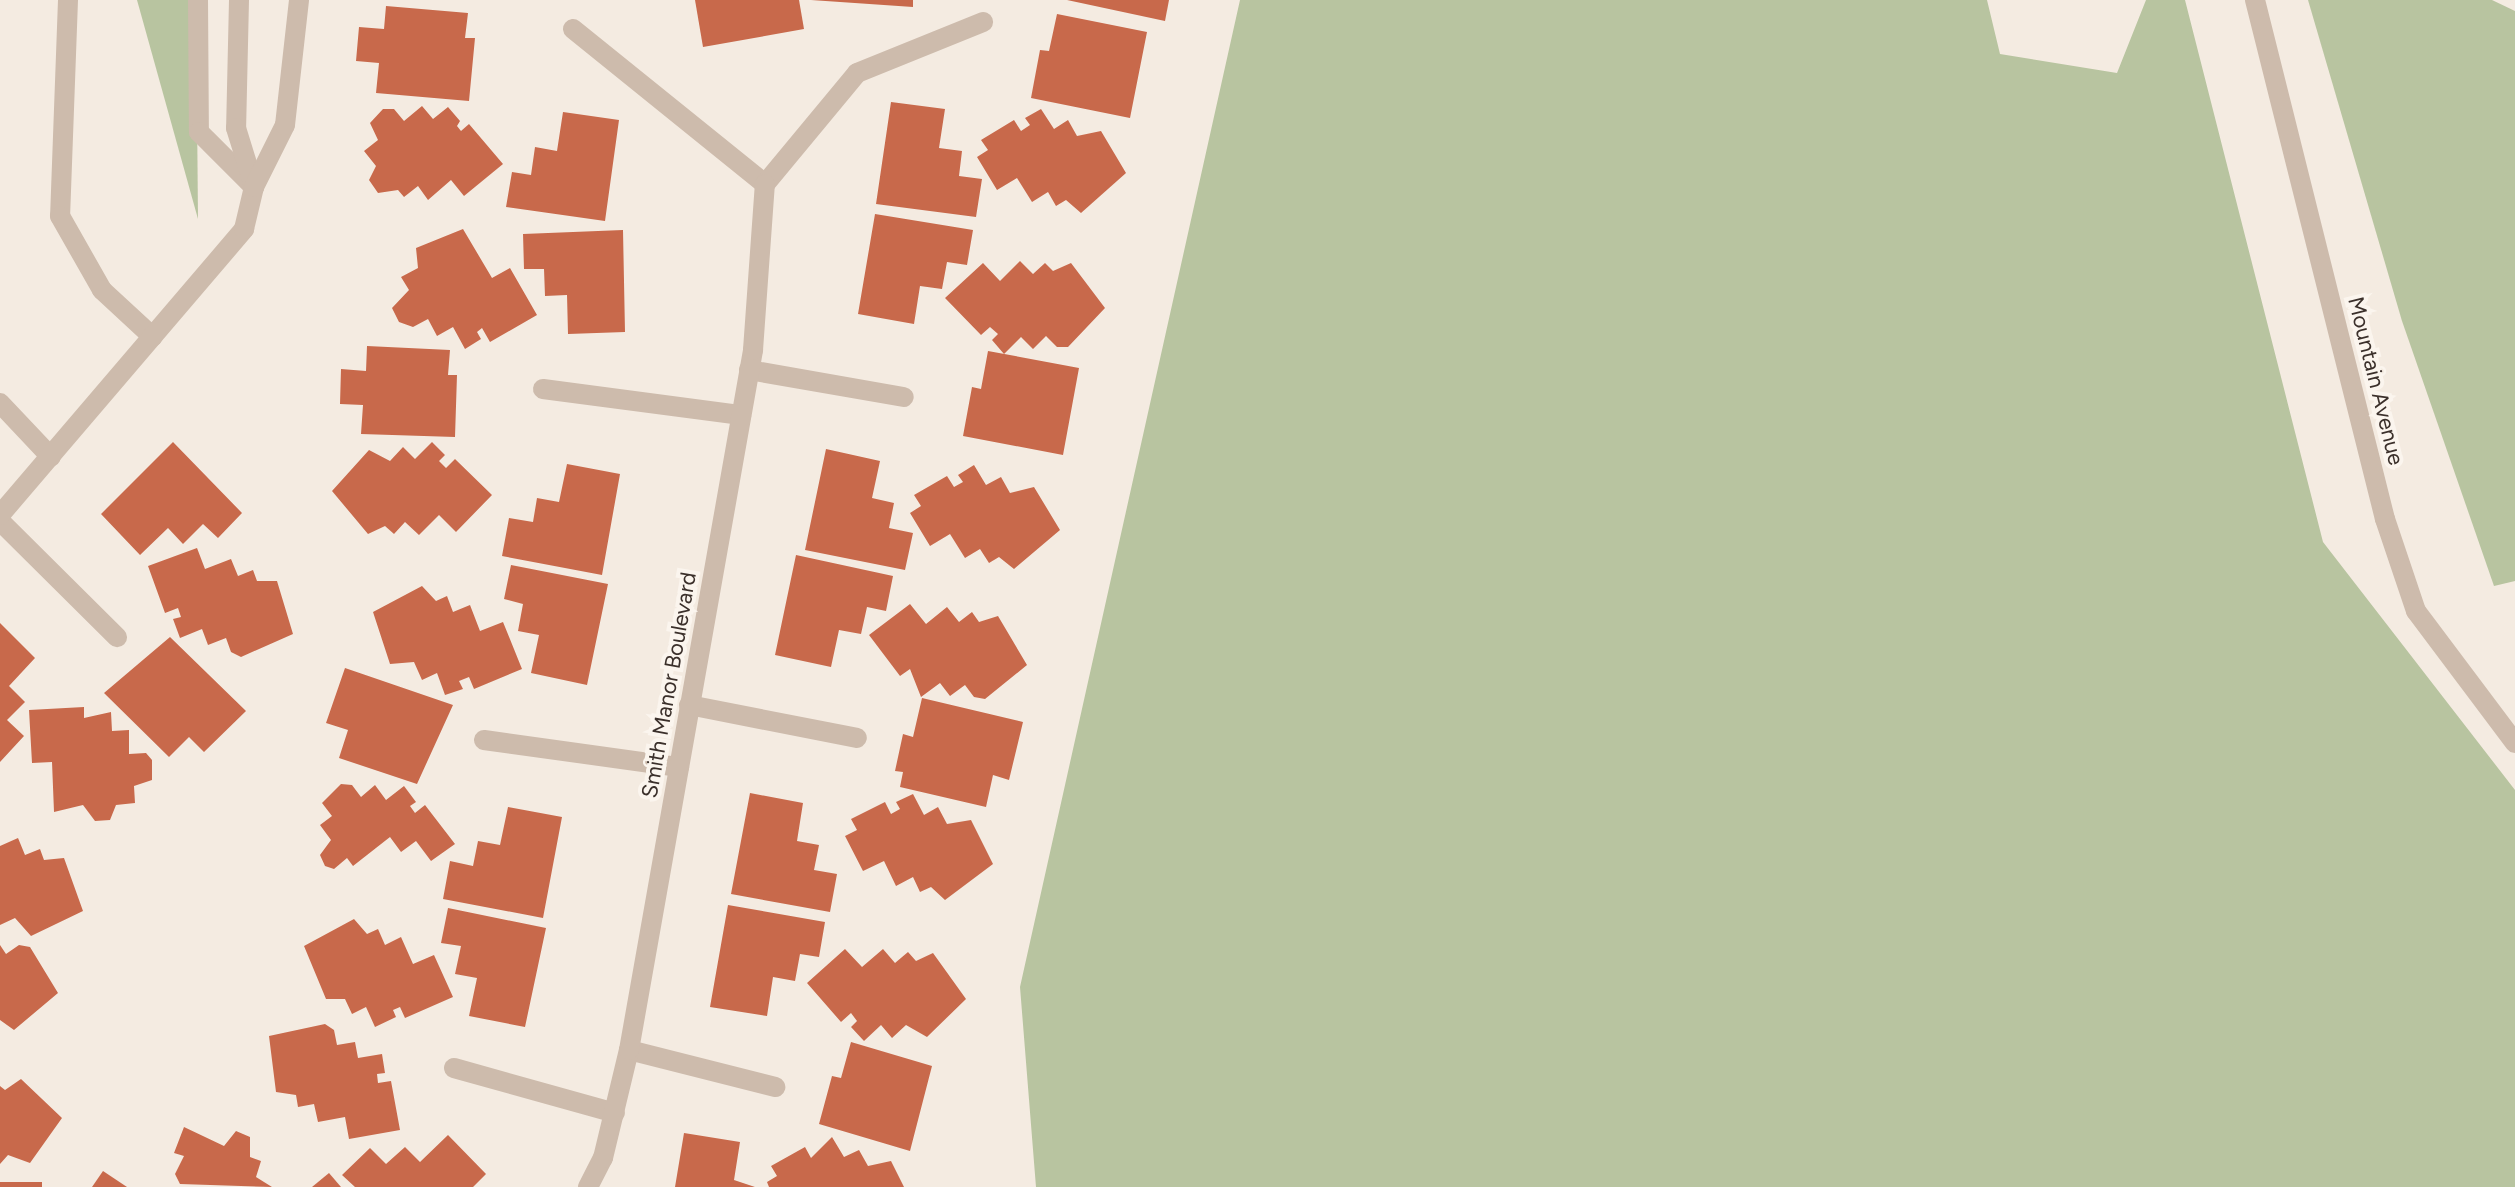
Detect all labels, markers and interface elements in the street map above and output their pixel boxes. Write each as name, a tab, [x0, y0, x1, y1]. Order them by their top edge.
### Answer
street label: Mountain Avenue	[2342, 294, 2410, 468]
street label: Smith Manor Boulevard	[636, 570, 702, 800]

